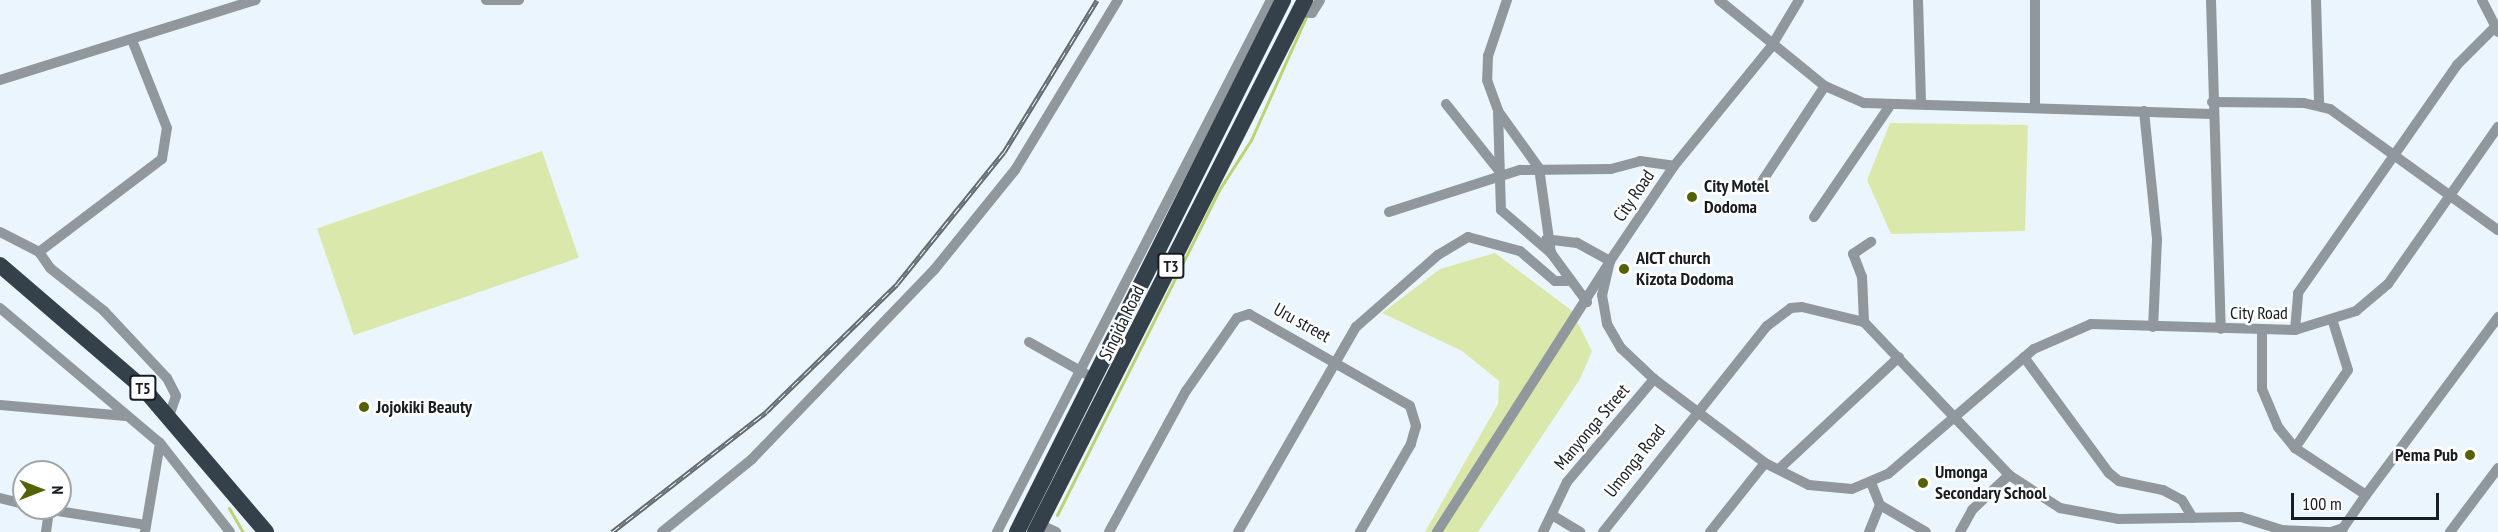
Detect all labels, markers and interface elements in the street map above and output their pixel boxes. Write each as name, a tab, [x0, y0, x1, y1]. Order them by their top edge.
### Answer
street label: City Road	[1609, 166, 1659, 226]
place label: City Motel Dodoma	[1704, 176, 1769, 219]
marker: City Motel Dodoma	[1685, 190, 1699, 204]
place label: AICT church Kizota Dodoma	[1636, 248, 1734, 290]
road number: T3	[1156, 253, 1186, 279]
marker: AICT church Kizota Dodoma	[1617, 262, 1631, 276]
street label: Singida Road	[1095, 282, 1149, 364]
street label: Uru street	[1270, 299, 1334, 347]
street label: City Road	[2230, 302, 2288, 324]
road number: T5	[128, 375, 158, 401]
street label: Manyonga Street	[1550, 380, 1634, 474]
place label: Jojokiki Beauty	[376, 396, 472, 418]
marker: Jojokiki Beauty	[357, 400, 371, 414]
street label: Umonga Road	[1600, 420, 1670, 502]
place label: Pema Pub	[2395, 444, 2458, 466]
marker: Pema Pub	[2463, 448, 2477, 462]
north arrow	[12, 460, 72, 520]
place label: Umonga Secondary School	[1935, 462, 2047, 504]
marker: Umonga Secondary School	[1916, 476, 1930, 490]
scale bar	[2294, 481, 2442, 519]
text: N	[48, 486, 68, 494]
text: 100 m	[2302, 492, 2342, 515]

